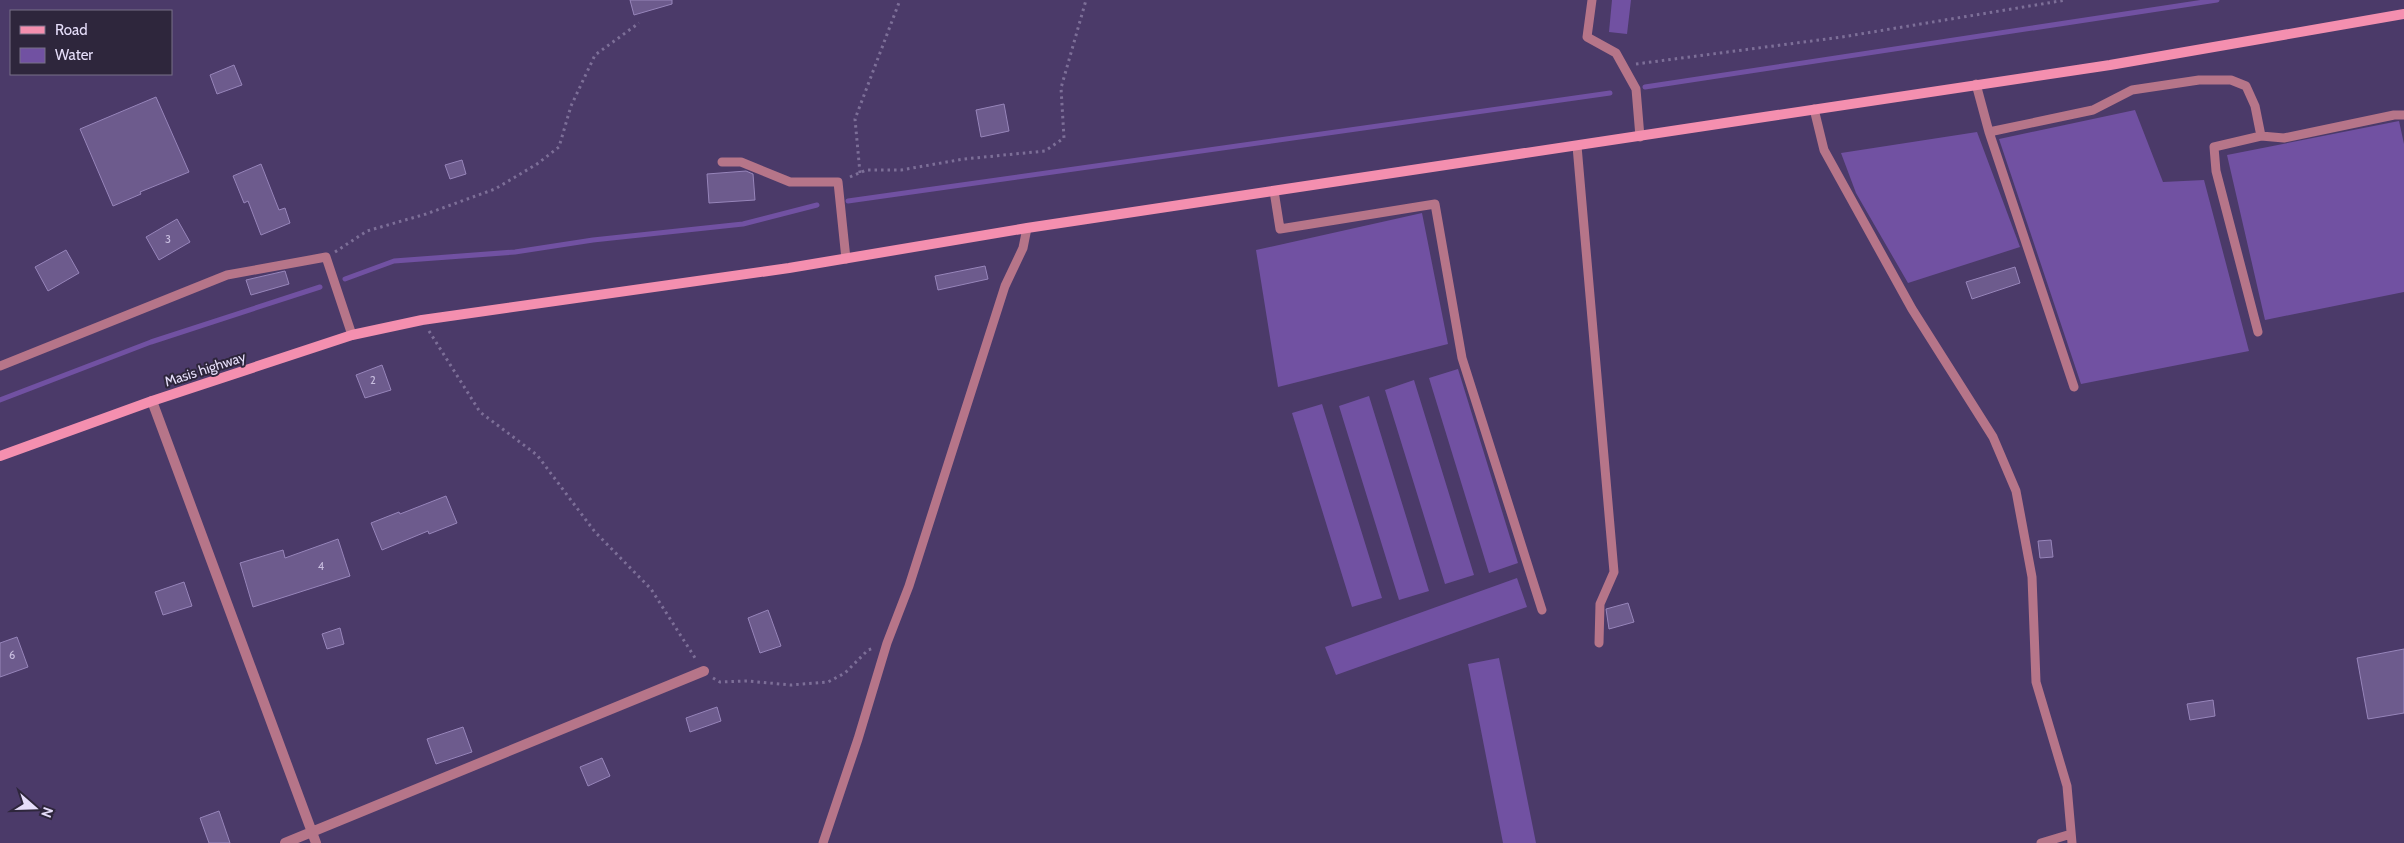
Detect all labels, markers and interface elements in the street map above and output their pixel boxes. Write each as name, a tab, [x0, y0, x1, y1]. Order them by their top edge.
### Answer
legend	[10, 10, 172, 75]
text: Road	[55, 21, 88, 39]
text: Water	[55, 46, 93, 64]
house number: 3	[165, 232, 171, 246]
street label: Masis highway	[162, 347, 248, 391]
house number: 2	[370, 373, 376, 387]
house number: 4	[318, 559, 325, 573]
house number: 6	[9, 648, 15, 662]
north arrow	[10, 783, 60, 833]
text: N	[37, 805, 57, 820]

